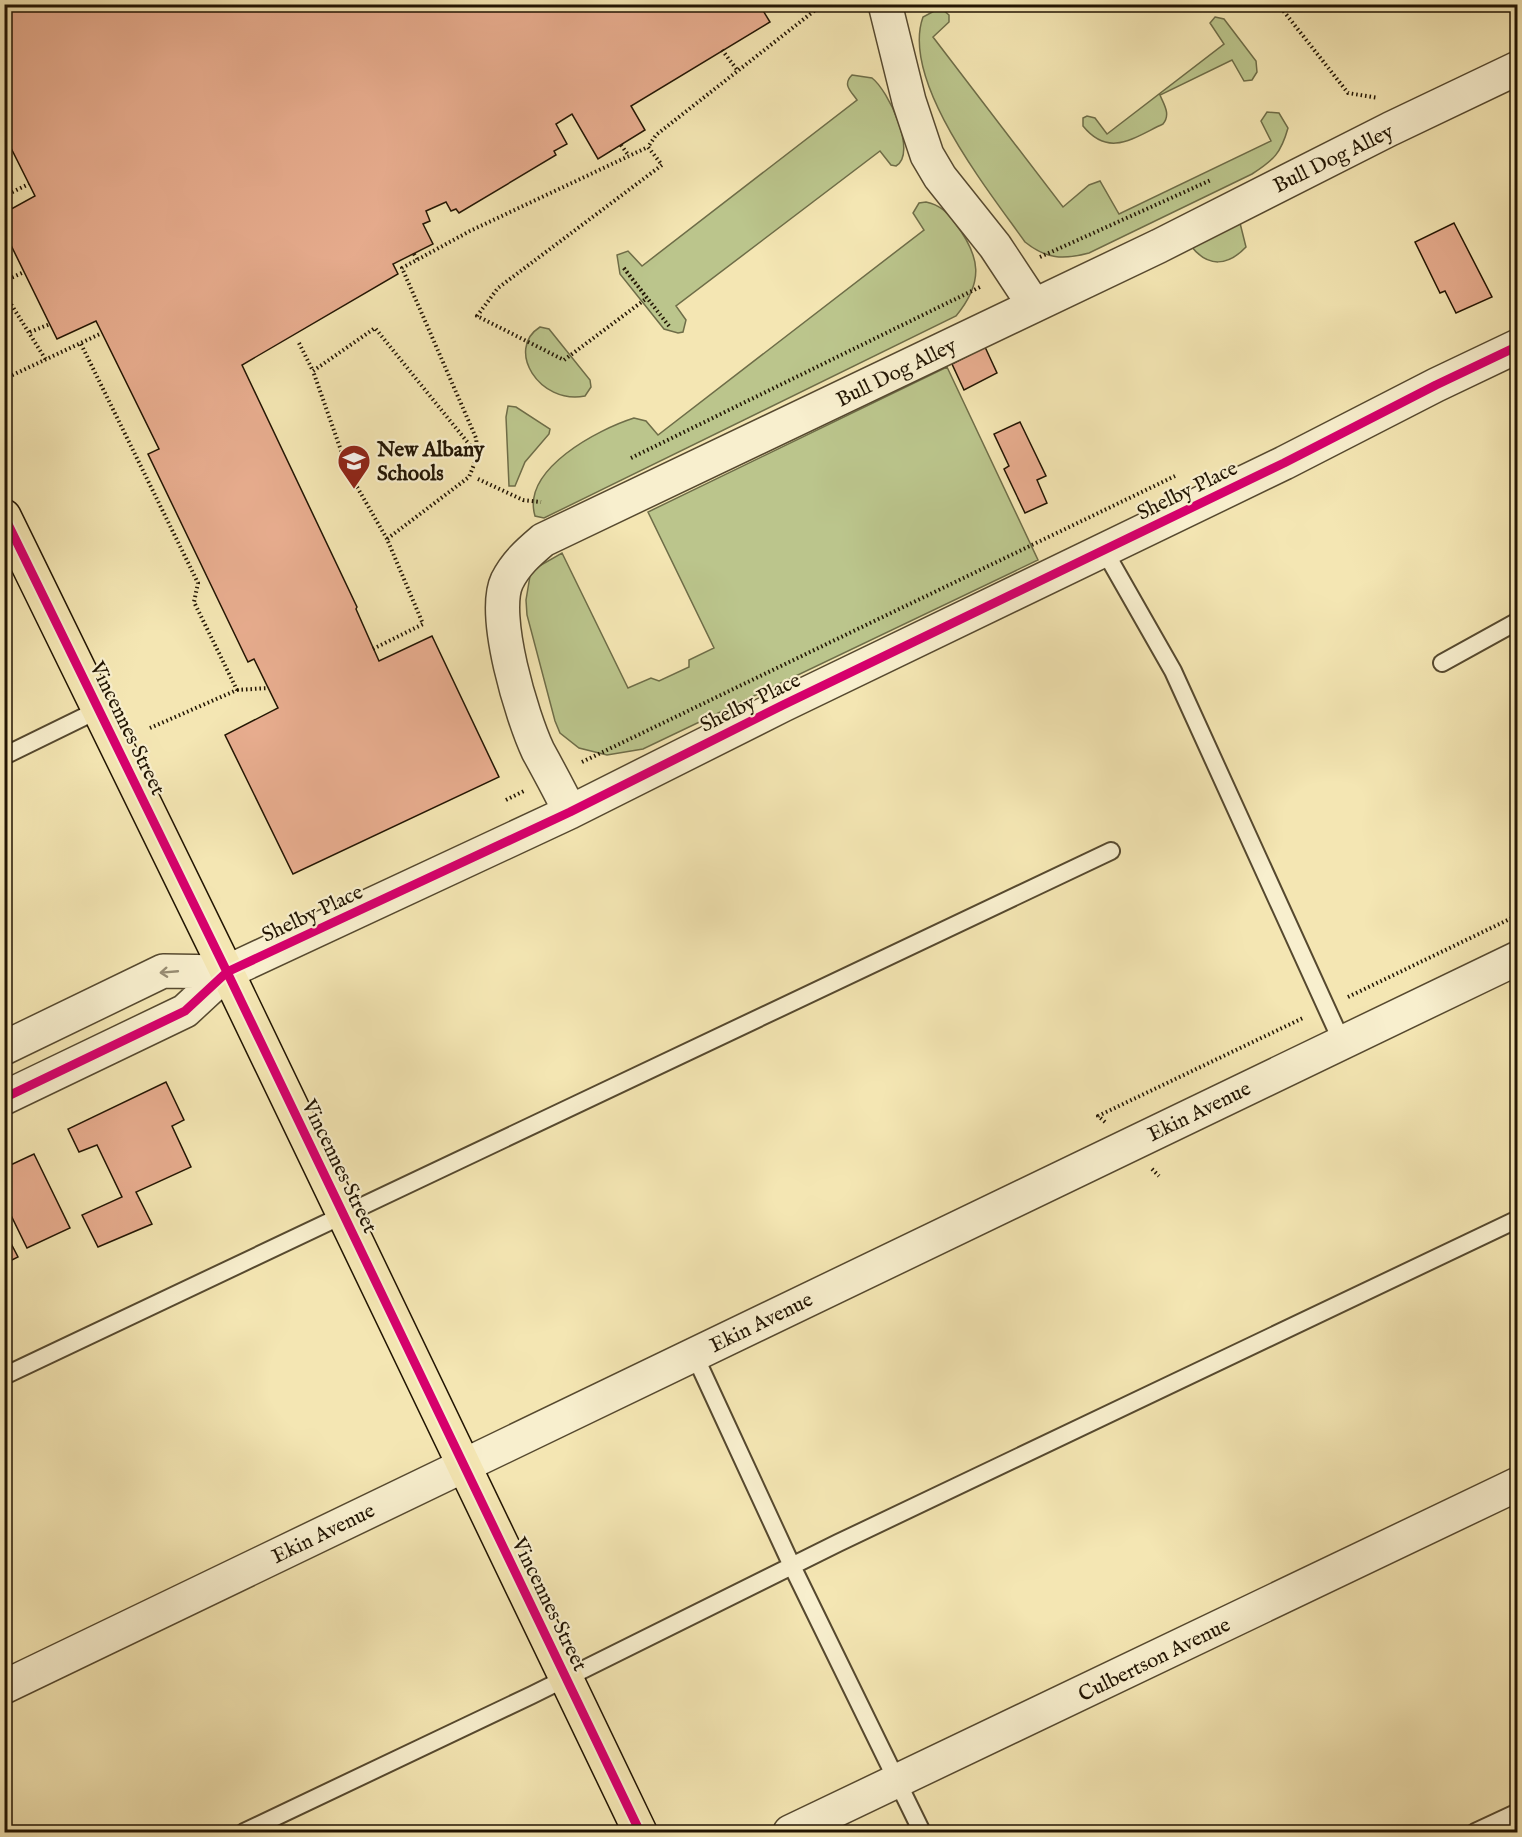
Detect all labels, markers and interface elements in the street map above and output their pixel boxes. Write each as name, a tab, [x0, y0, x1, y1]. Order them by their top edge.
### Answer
street label: Bull Dog Alley	[1269, 118, 1399, 200]
street label: Bull Dog Alley	[832, 332, 962, 414]
place label: New Albany Schools	[376, 437, 485, 488]
school or university icon: New Albany Schools	[336, 443, 372, 490]
street label: Shelby Place	[1133, 455, 1243, 527]
street label: Vincennes Street	[82, 657, 171, 800]
street label: Shelby Place	[696, 667, 806, 739]
street label: Shelby Place	[258, 879, 368, 950]
one-way arrow	[160, 967, 179, 978]
street label: Ekin Avenue	[1144, 1076, 1256, 1149]
street label: Vincennes Street	[294, 1095, 383, 1238]
street label: Ekin Avenue	[706, 1287, 818, 1360]
street label: Ekin Avenue	[268, 1498, 380, 1571]
street label: Vincennes Street	[504, 1533, 593, 1676]
street label: Culbertson Avenue	[1074, 1612, 1236, 1709]

